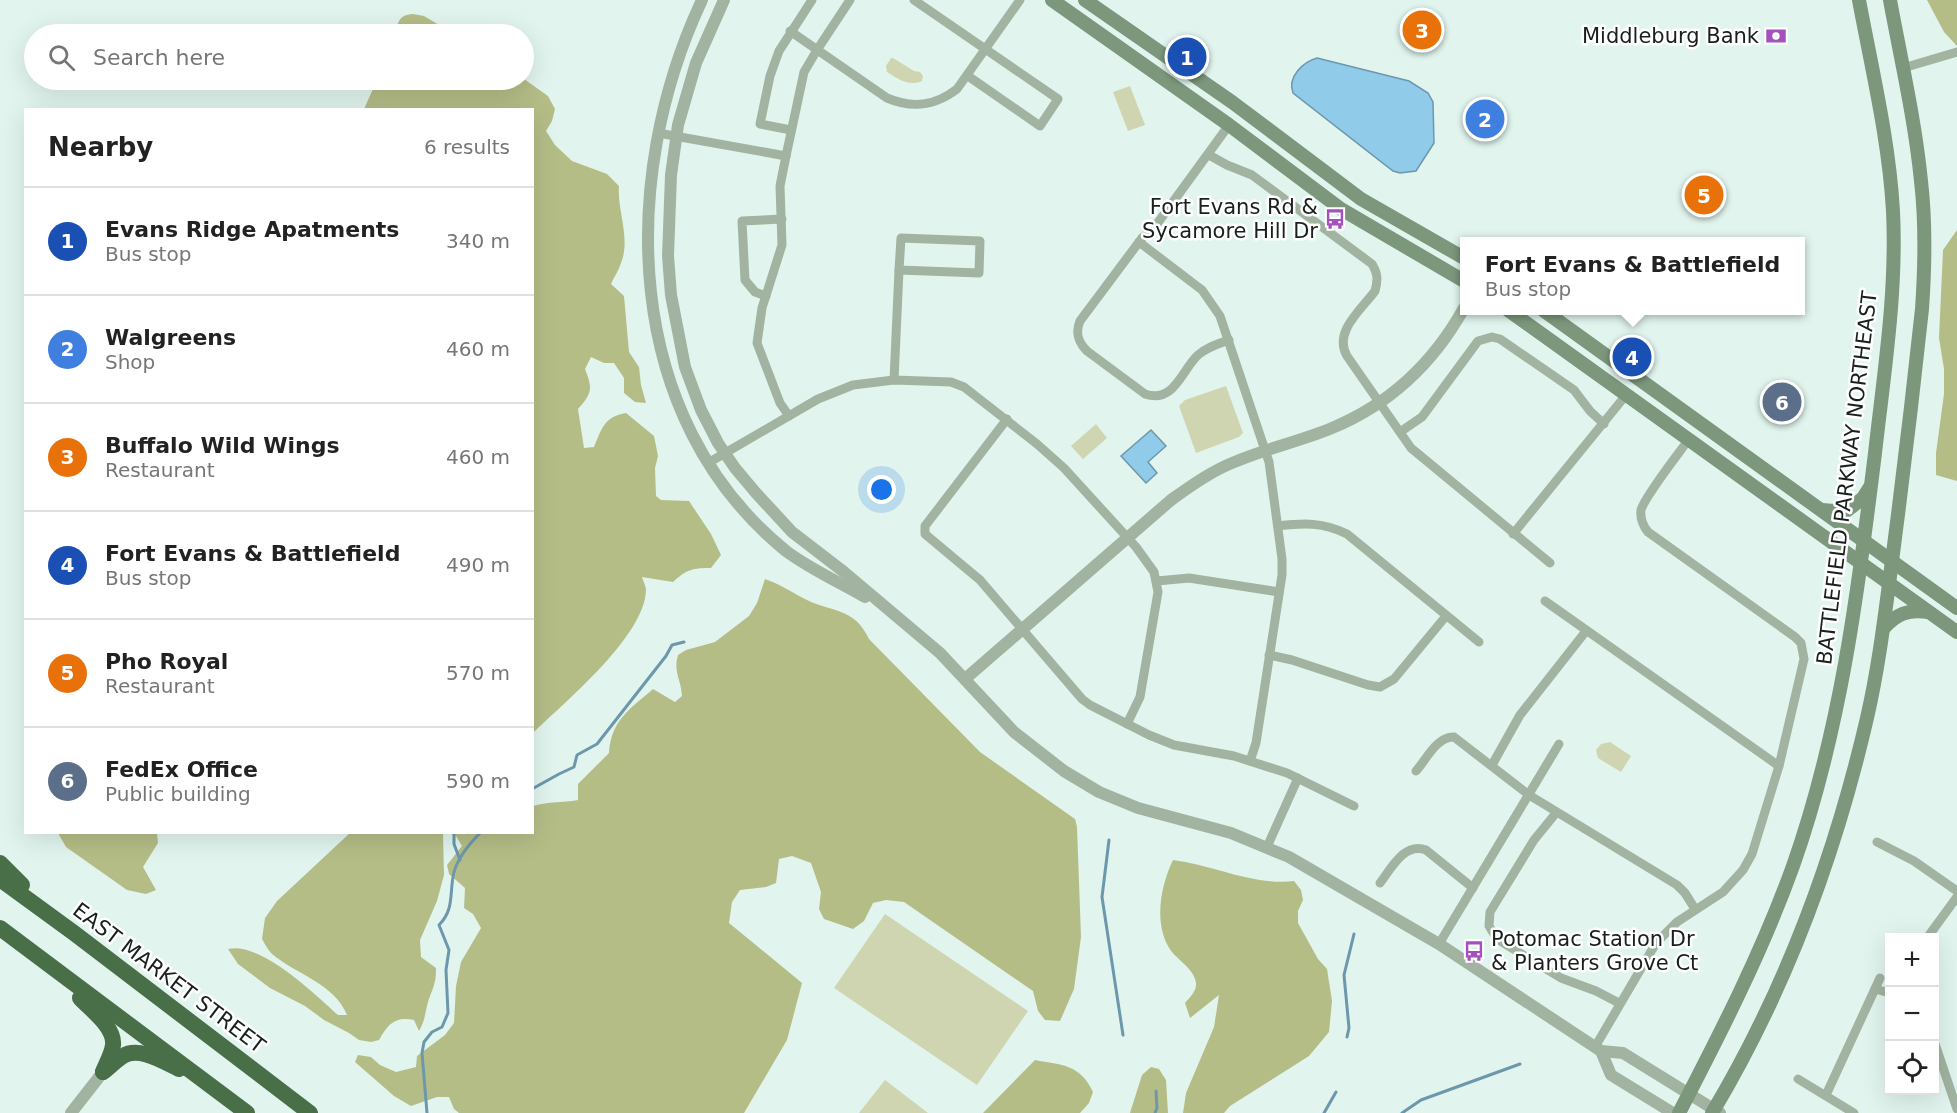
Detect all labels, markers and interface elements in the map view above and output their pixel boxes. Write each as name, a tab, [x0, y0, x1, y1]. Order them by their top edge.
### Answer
pin: 3	[1402, 8, 1442, 52]
search box	[24, 24, 534, 90]
place label: Middleburg Bank	[1582, 24, 1760, 48]
bank icon: Middleburg Bank	[1764, 24, 1788, 48]
pin: 1	[1168, 34, 1206, 80]
icon: search	[45, 41, 78, 74]
text: Search here	[93, 45, 225, 70]
pin: 2	[1466, 96, 1504, 142]
text: Nearby	[48, 132, 153, 162]
text: 6 results	[424, 135, 510, 159]
pin: 5	[1684, 172, 1724, 218]
place label: Fort Evans Rd & Sycamore Hill Dr	[1142, 195, 1318, 243]
bus stop icon: Fort Evans Rd & Sycamore Hill Dr	[1323, 207, 1347, 231]
text: Evans Ridge Apatments	[105, 217, 399, 242]
text: 1	[61, 229, 74, 253]
text: 340 m	[446, 229, 510, 253]
popup	[1460, 237, 1805, 315]
text: Bus stop	[105, 242, 191, 266]
text: Fort Evans & Battlefield	[1485, 252, 1780, 277]
text: Bus stop	[1485, 277, 1571, 301]
street label: BATTLEFIELD PARKWAY NORTHEAST	[1812, 290, 1882, 666]
text: Walgreens	[105, 325, 236, 350]
pin: 4	[1612, 334, 1652, 380]
text: 2	[61, 337, 74, 361]
text: 460 m	[446, 337, 510, 361]
text: Shop	[105, 350, 155, 374]
pin: 6	[1762, 380, 1802, 424]
text: Buffalo Wild Wings	[105, 433, 339, 458]
text: 3	[61, 445, 74, 469]
text: 460 m	[446, 445, 510, 469]
text: Restaurant	[105, 458, 215, 482]
your location	[867, 475, 896, 504]
text: Fort Evans & Battlefield	[105, 541, 400, 566]
text: 4	[61, 553, 74, 577]
text: 490 m	[446, 553, 510, 577]
text: Bus stop	[105, 566, 191, 590]
text: Pho Royal	[105, 649, 228, 674]
text: 5	[61, 661, 74, 685]
text: 570 m	[446, 661, 510, 685]
text: Restaurant	[105, 674, 215, 698]
text: FedEx Office	[105, 757, 258, 782]
text: 6	[61, 769, 74, 793]
text: 590 m	[446, 769, 510, 793]
text: Public building	[105, 782, 251, 806]
street label: EAST MARKET STREET	[68, 898, 270, 1058]
place label: Potomac Station Dr & Planters Grove Ct	[1491, 927, 1698, 975]
map controls	[1885, 933, 1939, 1095]
button: +	[1885, 933, 1939, 987]
bus stop icon: Potomac Station Dr & Planters Grove Ct	[1462, 939, 1486, 963]
button: −	[1885, 987, 1939, 1041]
button: locate	[1885, 1041, 1939, 1095]

